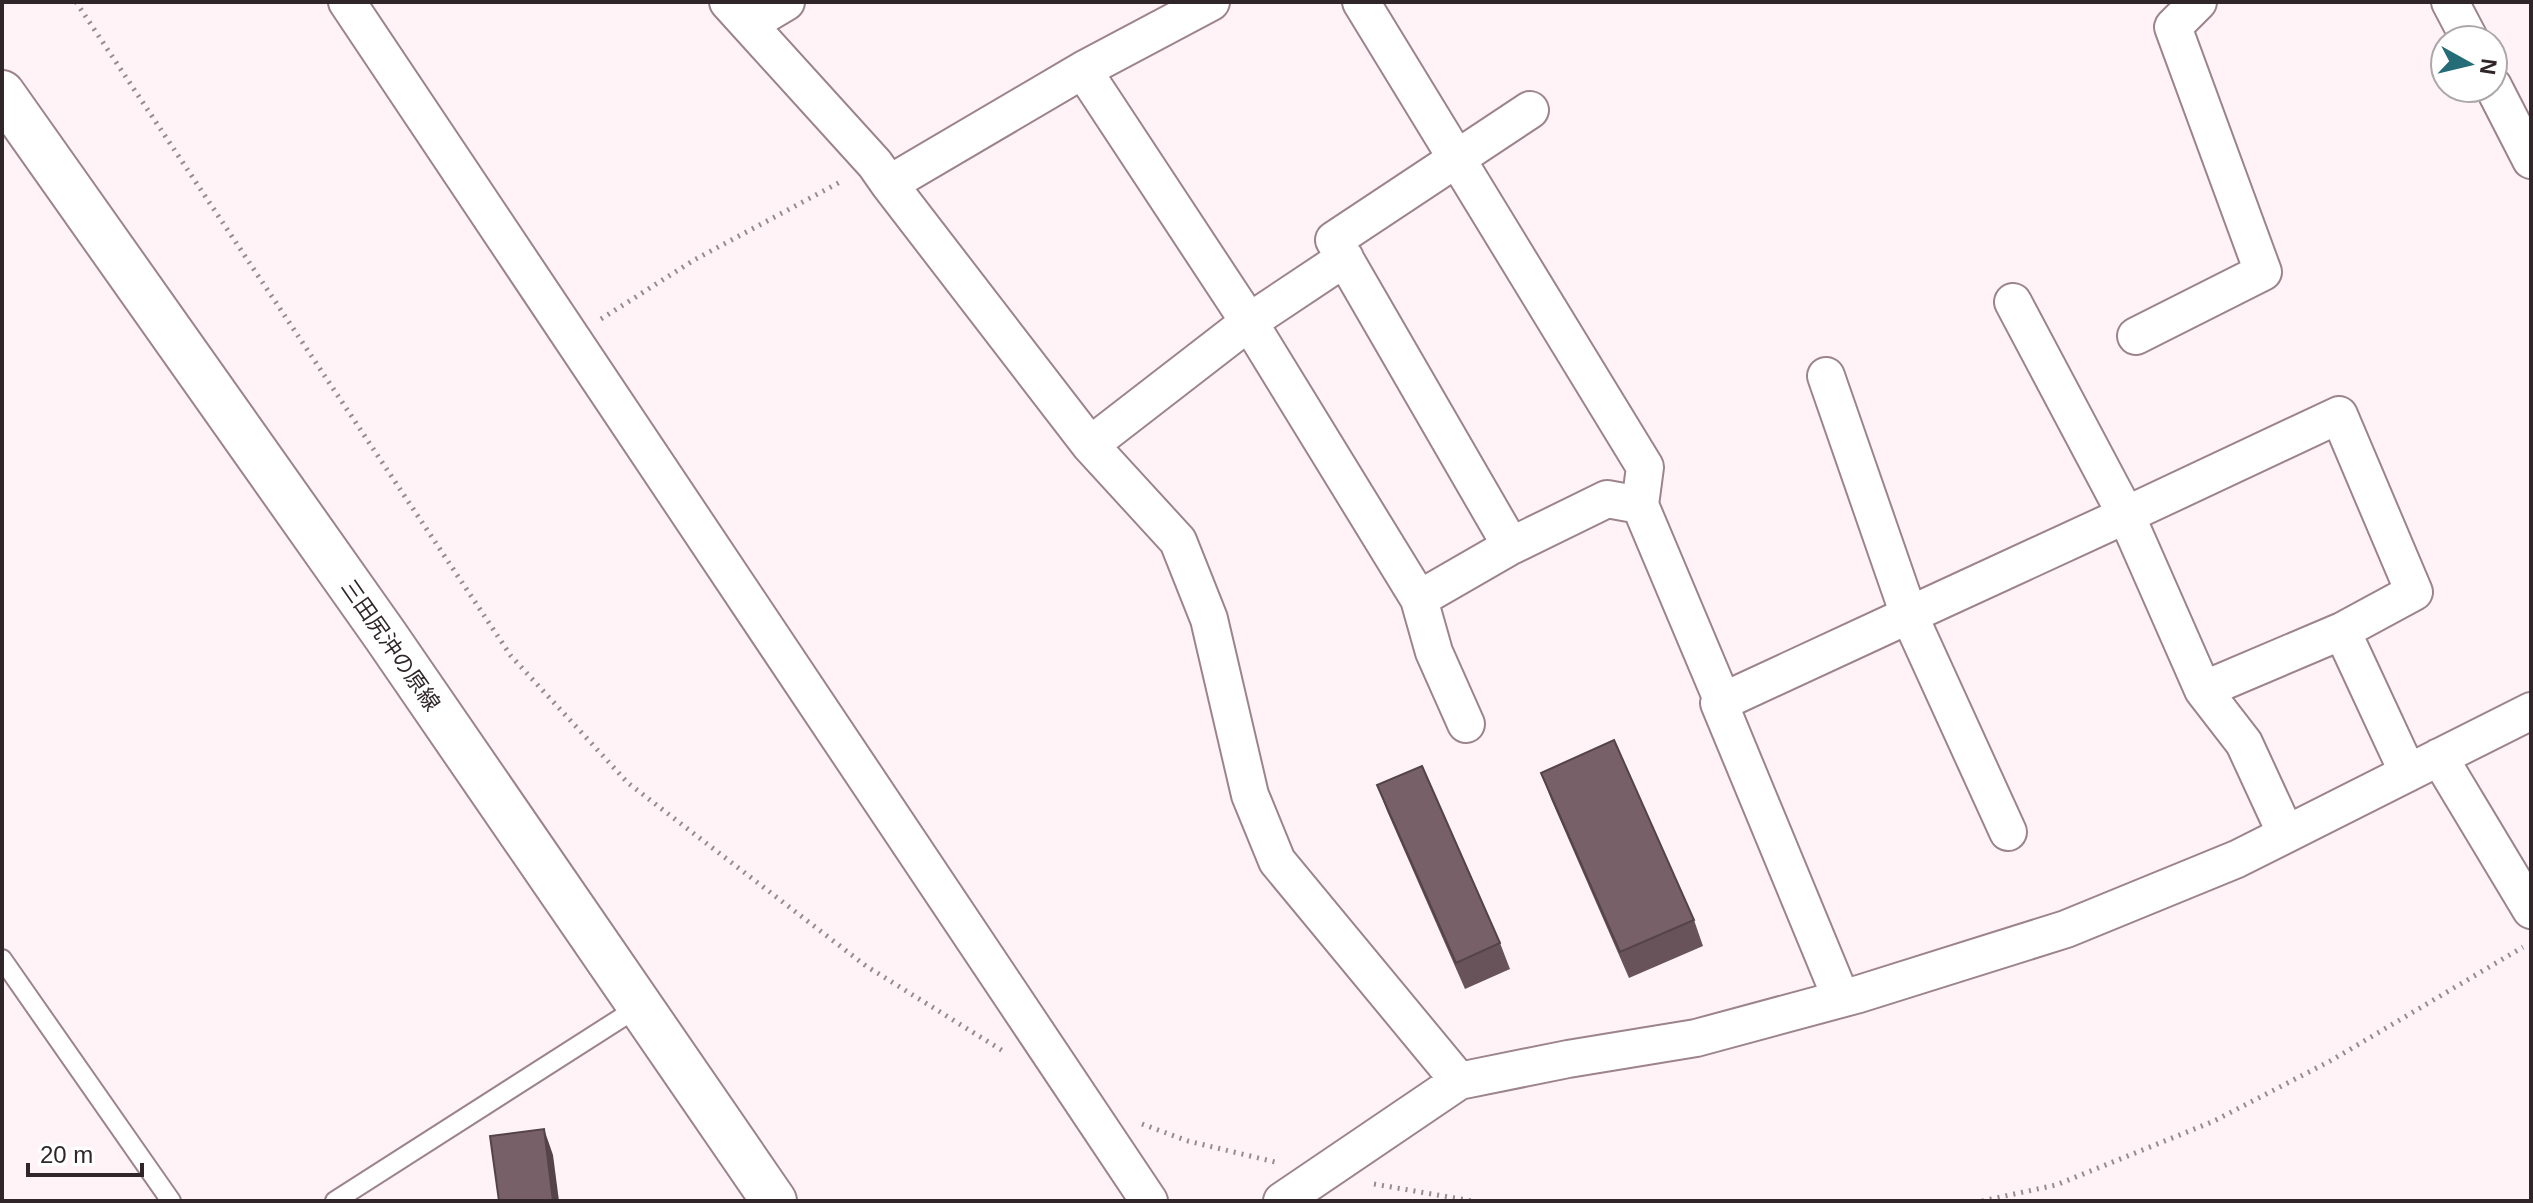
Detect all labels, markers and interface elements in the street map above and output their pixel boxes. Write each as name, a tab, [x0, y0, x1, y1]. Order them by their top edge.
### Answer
north arrow	[2429, 24, 2509, 104]
text: N	[2475, 57, 2502, 76]
street label: 三田尻沖の原線	[336, 575, 445, 716]
scale bar	[28, 1127, 142, 1177]
text: 20 m	[40, 1141, 93, 1168]

